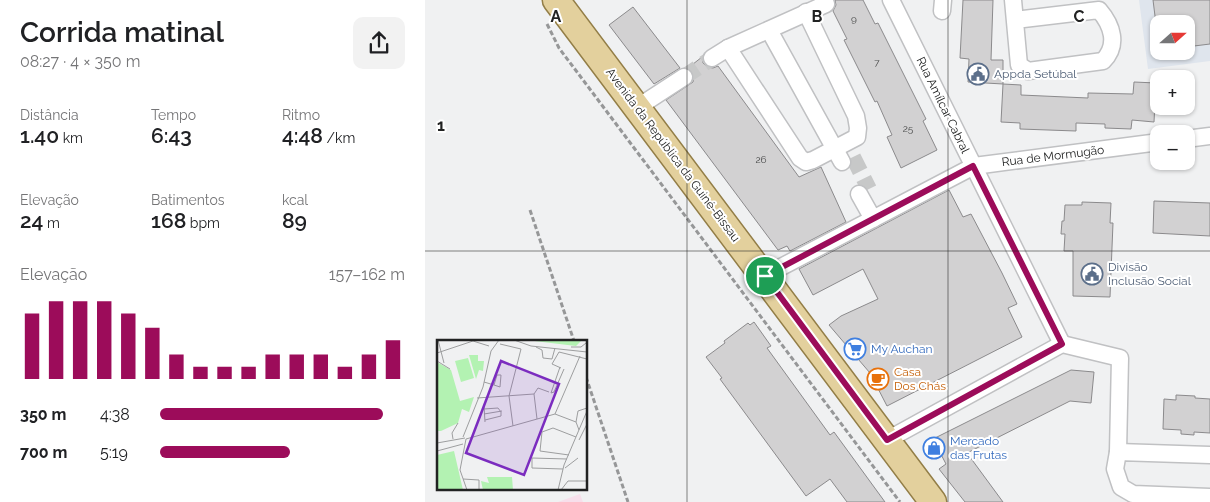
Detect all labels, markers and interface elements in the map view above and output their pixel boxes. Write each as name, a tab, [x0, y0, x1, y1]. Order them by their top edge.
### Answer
text: A	[551, 7, 562, 26]
text: B	[812, 7, 823, 26]
text: C	[1074, 7, 1085, 26]
house number: 9	[851, 13, 857, 24]
north arrow	[1150, 15, 1195, 60]
map controls	[1150, 15, 1195, 170]
text: Corrida matinal	[20, 16, 224, 49]
button: share	[353, 17, 405, 69]
text: 08:27 · 4 × 350 m	[20, 52, 140, 71]
street label: Rua Amílcar Cabral	[914, 55, 973, 156]
house number: 7	[874, 57, 880, 68]
public building icon: Appda Setúbal	[966, 62, 990, 86]
street label: Avenida da República da Guiné-Bissau	[603, 65, 743, 245]
place label: Appda Setúbal	[994, 67, 1077, 81]
button: +	[1150, 70, 1195, 115]
text: Distância	[20, 107, 79, 123]
text: Tempo	[151, 107, 196, 123]
text: Ritmo	[282, 107, 320, 123]
text: 1	[437, 116, 445, 135]
text: 1.40	[20, 123, 59, 148]
text: 6:43	[151, 123, 192, 148]
text: 4:48	[282, 123, 323, 148]
house number: 25	[903, 123, 914, 134]
button: −	[1150, 125, 1195, 170]
text: km	[59, 130, 83, 146]
text: /km	[323, 130, 355, 146]
street label: Rua de Mormugão	[1001, 143, 1105, 169]
house number: 26	[755, 154, 767, 165]
text: Elevação	[20, 192, 79, 208]
text: Batimentos	[151, 192, 224, 208]
text: kcal	[282, 192, 308, 208]
text: 24	[20, 208, 43, 233]
text: 168	[151, 208, 186, 233]
text: 89	[282, 208, 307, 233]
text: m	[43, 215, 60, 231]
text: bpm	[186, 215, 220, 231]
pin	[744, 255, 786, 297]
place label: Divisão Inclusão Social	[1108, 260, 1192, 288]
icon: arrive	[751, 262, 779, 290]
public building icon: Divisão Inclusão Social	[1080, 262, 1104, 286]
text: Elevação	[20, 265, 87, 284]
text: 157–162 m	[329, 265, 405, 284]
supermarket icon: My Auchan	[843, 337, 867, 361]
inset map	[437, 340, 587, 490]
place label: My Auchan	[871, 342, 933, 356]
place label: Casa Dos Chás	[894, 365, 946, 393]
cafe icon: Casa Dos Chás	[866, 367, 890, 391]
text: 350 m	[20, 405, 66, 424]
text: 4:38	[100, 405, 130, 424]
place label: Mercado das Frutas	[950, 434, 1007, 462]
shop icon: Mercado das Frutas	[922, 436, 946, 460]
text: 700 m	[20, 443, 67, 462]
text: 5:19	[100, 443, 128, 462]

